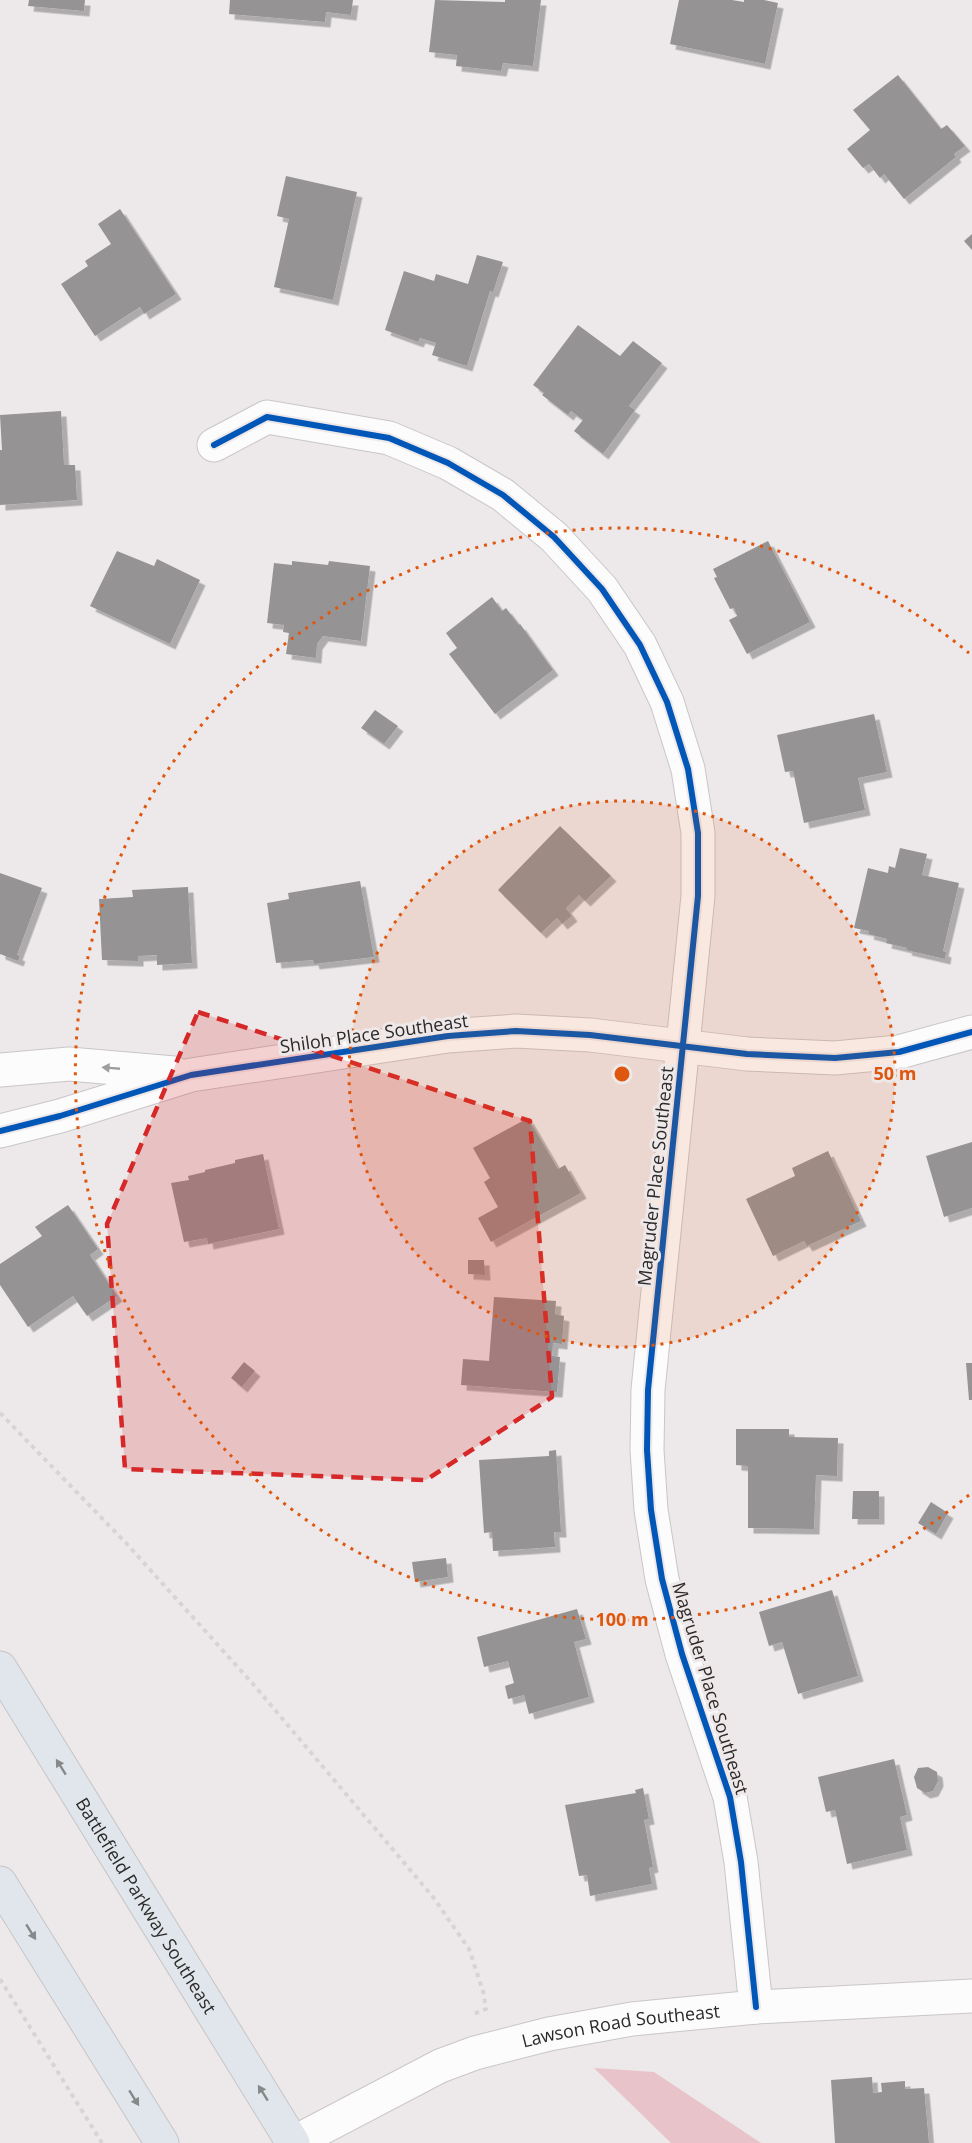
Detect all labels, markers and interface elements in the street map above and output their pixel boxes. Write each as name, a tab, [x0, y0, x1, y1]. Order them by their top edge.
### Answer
street label: Shiloh Place Southeast	[278, 1008, 470, 1058]
text: 50 m	[874, 1061, 916, 1085]
one-way arrow	[102, 1063, 121, 1073]
centre of rings	[612, 1064, 632, 1084]
street label: Magruder Place Southeast	[632, 1065, 678, 1287]
street label: Magruder Place Southeast	[667, 1579, 755, 1797]
text: 100 m	[595, 1607, 649, 1631]
one-way arrow	[55, 1758, 66, 1775]
street label: Battlefield Parkway Southeast	[71, 1793, 222, 2018]
one-way arrow	[25, 1924, 36, 1940]
street label: Lawson Road Southeast	[519, 1999, 721, 2053]
one-way arrow	[257, 2085, 268, 2101]
one-way arrow	[129, 2090, 140, 2106]

